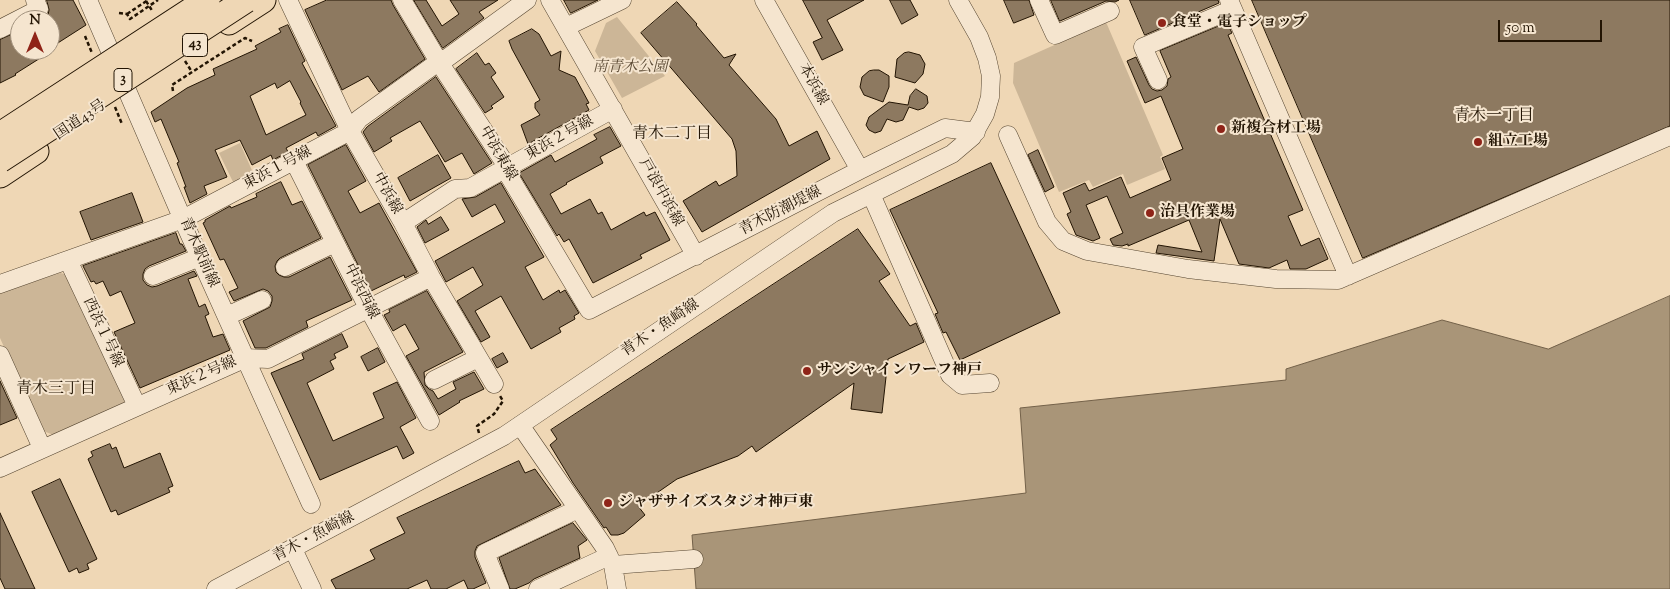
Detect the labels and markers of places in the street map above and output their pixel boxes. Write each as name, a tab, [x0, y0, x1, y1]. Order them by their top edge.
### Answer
place label: 食堂・電子ショップ	[1172, 14, 1307, 32]
marker: 食堂・電子ショップ	[1156, 17, 1168, 29]
place label: 新複合材工場	[1231, 120, 1321, 138]
marker: 新複合材工場	[1215, 123, 1227, 135]
place label: 組立工場	[1488, 133, 1548, 151]
marker: 組立工場	[1472, 136, 1484, 148]
place label: 治具作業場	[1160, 204, 1235, 222]
marker: 治具作業場	[1144, 207, 1156, 219]
place label: サンシャインワーフ神戸	[817, 362, 982, 380]
marker: サンシャインワーフ神戸	[801, 365, 813, 377]
place label: ジャザサイズスタジオ神戸東	[618, 494, 813, 512]
marker: ジャザサイズスタジオ神戸東	[602, 497, 614, 509]

